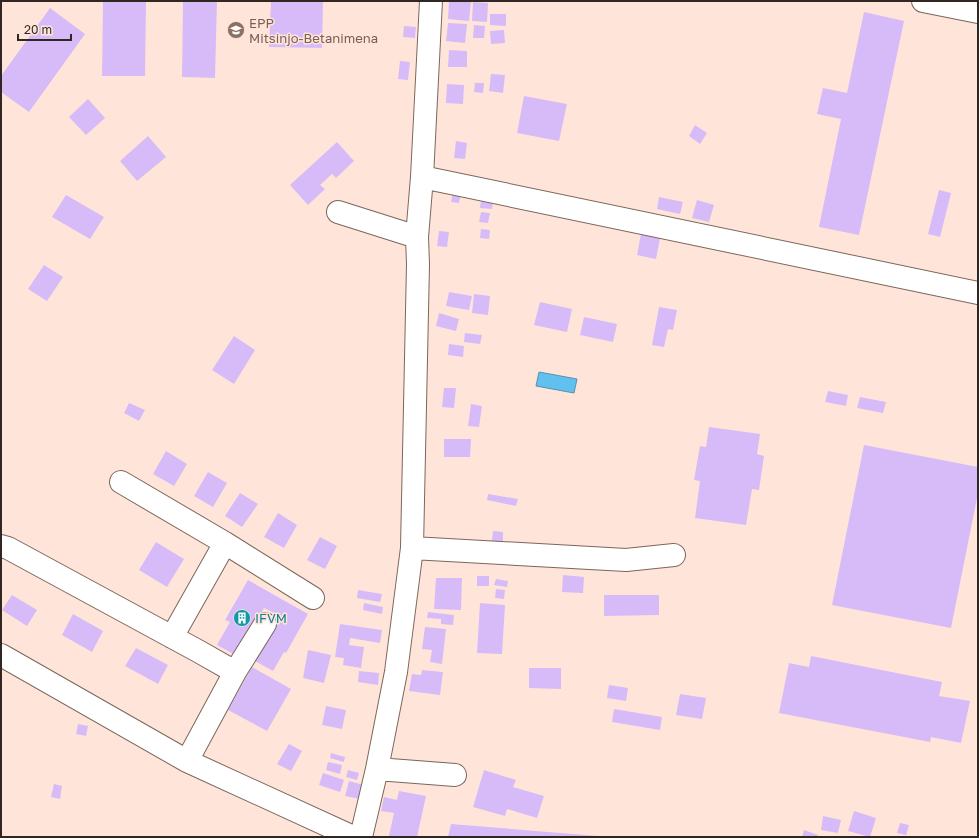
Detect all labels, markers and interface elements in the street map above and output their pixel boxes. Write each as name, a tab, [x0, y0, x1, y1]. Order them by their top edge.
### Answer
place label: EPP Mitsinjo-Betanimena	[249, 15, 378, 46]
scale bar	[18, 16, 71, 42]
school or university icon: EPP Mitsinjo-Betanimena	[226, 20, 246, 40]
text: 20 m	[24, 22, 52, 37]
building icon: IFVM	[232, 608, 252, 628]
place label: IFVM	[255, 610, 287, 626]

